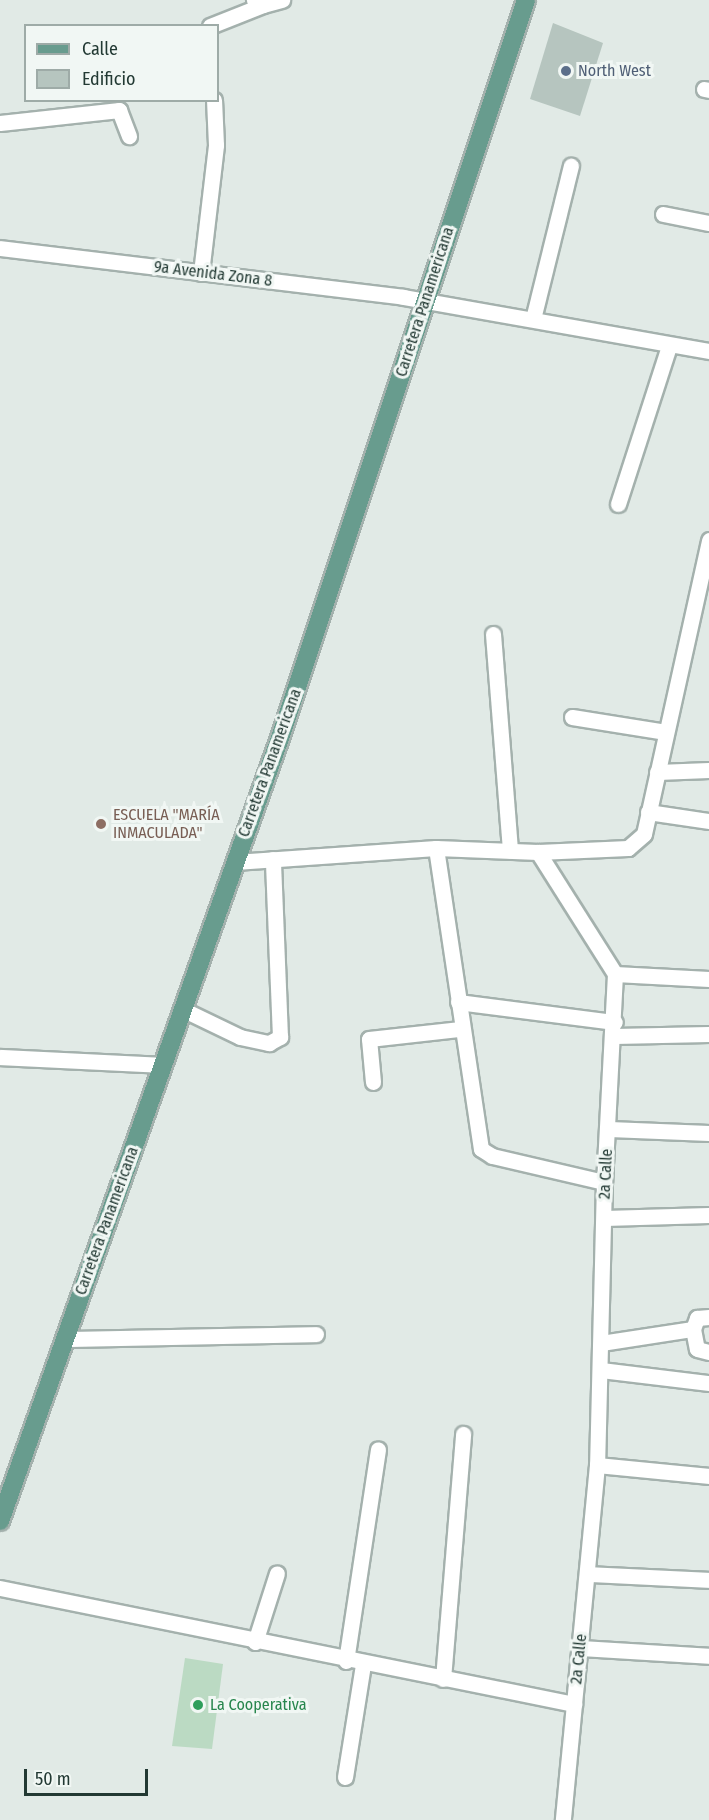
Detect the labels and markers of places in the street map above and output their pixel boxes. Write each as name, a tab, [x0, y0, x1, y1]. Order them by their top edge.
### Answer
place label: North West	[578, 61, 651, 81]
marker: North West	[559, 64, 573, 78]
place label: ESCUELA "MARÍA INMACULADA"	[113, 805, 220, 843]
marker: ESCUELA "MARÍA INMACULADA"	[94, 817, 108, 831]
place label: La Cooperativa	[210, 1695, 307, 1715]
marker: La Cooperativa	[191, 1698, 205, 1712]

